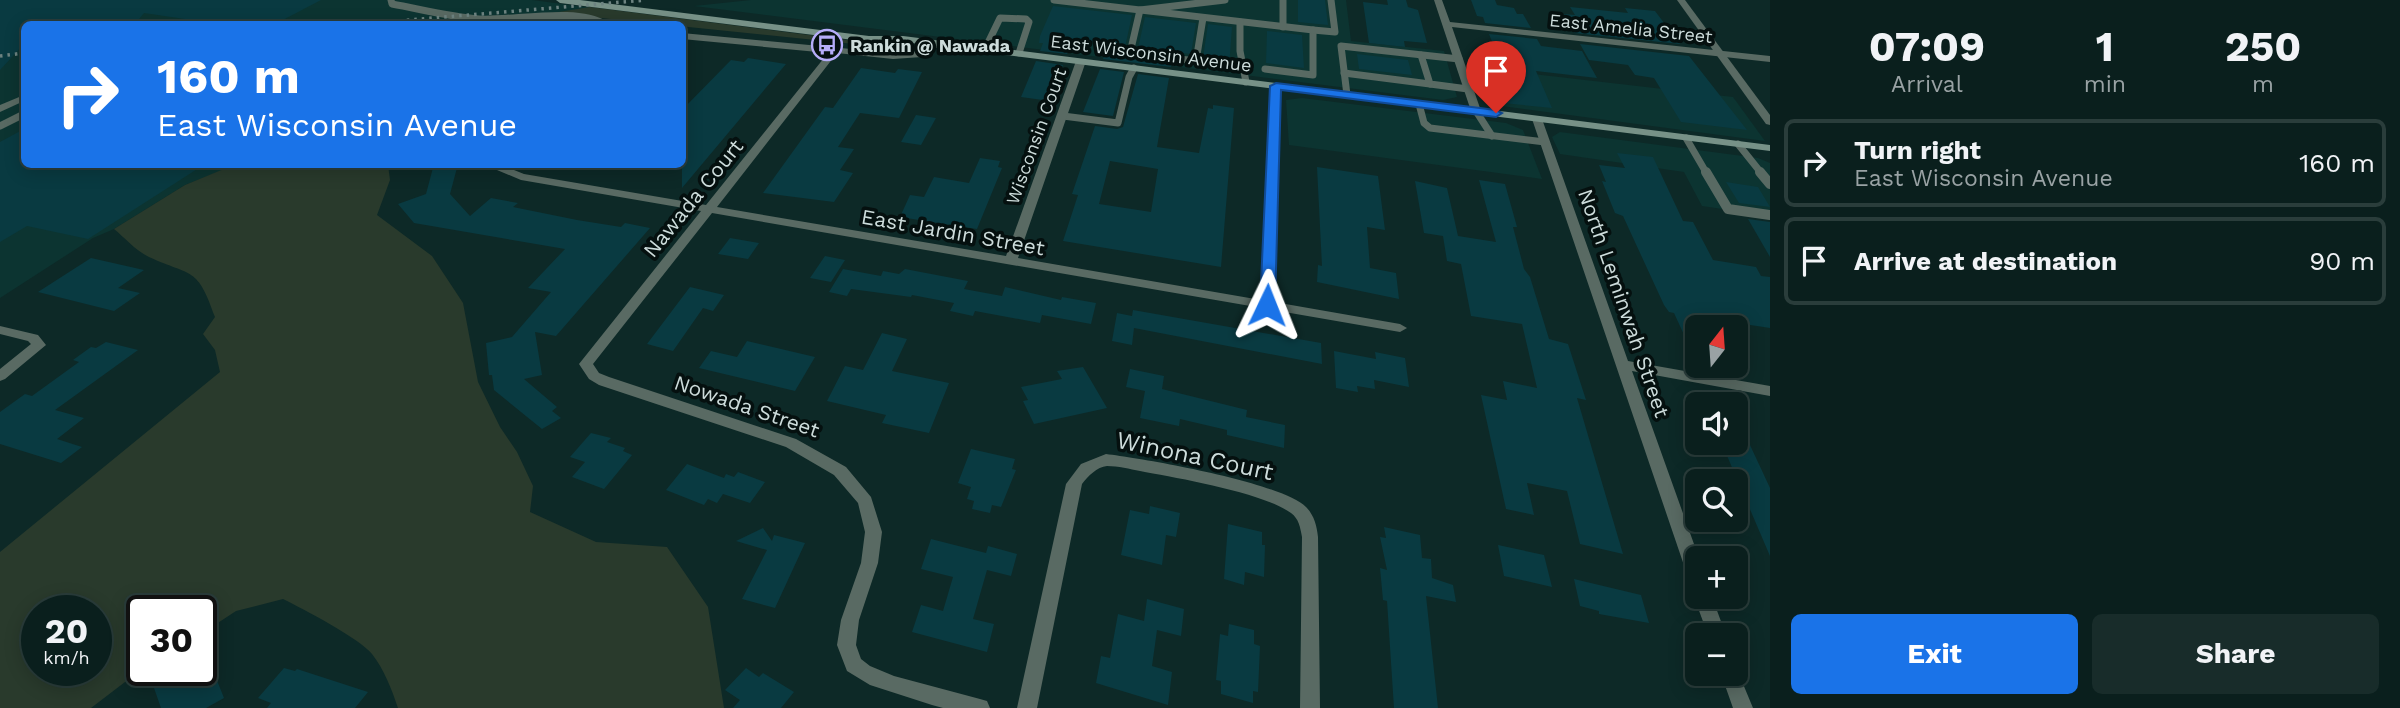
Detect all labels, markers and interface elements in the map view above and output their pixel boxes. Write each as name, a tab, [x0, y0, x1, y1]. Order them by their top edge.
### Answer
street label: East Amelia Street	[1548, 9, 1714, 47]
text: 07:09	[1869, 22, 1985, 71]
text: 1	[2096, 22, 2114, 71]
text: 250	[2225, 22, 2301, 71]
bus stop icon: Rankin @ Nawada	[810, 28, 844, 62]
street label: East Wisconsin Avenue	[1049, 30, 1253, 76]
place label: Rankin @ Nawada	[850, 35, 1011, 56]
pin	[1466, 41, 1526, 113]
text: 160 m	[157, 47, 300, 105]
icon: right	[42, 49, 133, 140]
icon: arrive	[1477, 52, 1515, 90]
street label: Wisconsin Court	[1002, 64, 1071, 207]
text: Arrival	[1891, 71, 1963, 98]
text: min	[2084, 71, 2126, 98]
text: m	[2252, 71, 2274, 98]
text: East Wisconsin Avenue	[157, 106, 517, 144]
street label: Nawada Court	[638, 134, 748, 262]
text: Turn right	[1854, 135, 1981, 165]
icon: right	[1795, 144, 1833, 182]
text: 160 m	[2299, 148, 2375, 178]
text: East Wisconsin Avenue	[1854, 165, 2113, 192]
street label: North Leminwah Street	[1573, 185, 1675, 421]
street label: East Jardin Street	[859, 204, 1047, 260]
icon: arrive	[1795, 242, 1833, 280]
text: Arrive at destination	[1854, 246, 2117, 276]
text: 90 m	[2309, 246, 2375, 276]
position arrow	[1230, 268, 1304, 342]
north arrow	[1685, 315, 1748, 378]
map controls	[1685, 315, 1748, 686]
street label: Nowada Street	[671, 369, 823, 443]
button: sound	[1685, 392, 1748, 455]
street label: Winona Court	[1114, 426, 1276, 486]
button: search	[1685, 469, 1748, 532]
button: +	[1685, 546, 1748, 609]
speed limit sign: 30	[126, 595, 217, 686]
text: 20	[45, 610, 88, 652]
button: Exit	[1791, 614, 2078, 694]
button: Share	[2092, 614, 2379, 694]
button: −	[1685, 623, 1748, 686]
text: km/h	[43, 647, 90, 668]

